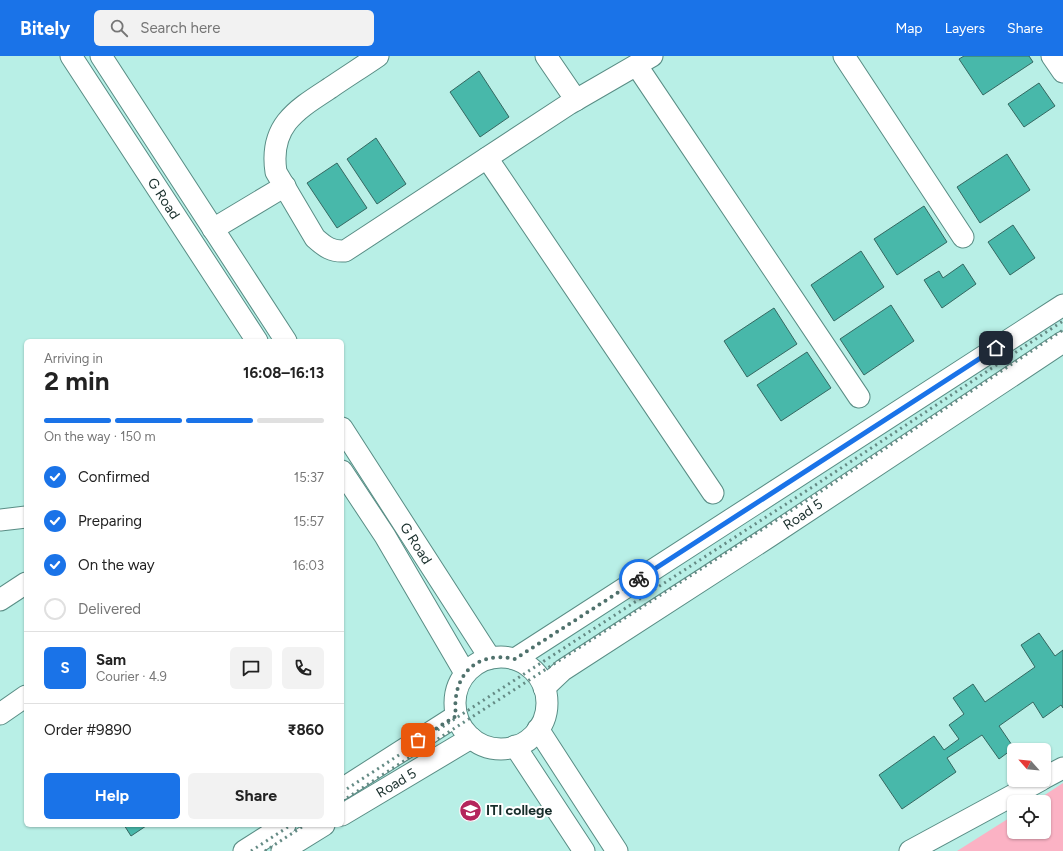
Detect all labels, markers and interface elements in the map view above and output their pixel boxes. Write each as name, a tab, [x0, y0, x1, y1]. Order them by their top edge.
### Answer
search box	[94, 10, 374, 46]
text: Bitely	[20, 17, 70, 40]
icon: search	[108, 17, 130, 39]
text: Search here	[140, 19, 220, 37]
text: Map	[895, 20, 923, 37]
text: Layers	[945, 20, 985, 37]
text: Share	[1007, 20, 1043, 37]
street label: G Road	[144, 175, 183, 223]
pin	[979, 331, 1013, 365]
icon: home	[985, 337, 1007, 359]
text: Arriving in	[44, 351, 103, 366]
text: 16:08–16:13	[243, 364, 324, 382]
text: 2 min	[44, 365, 110, 397]
text: On the way · 150 m	[44, 429, 156, 444]
icon: check	[44, 466, 66, 488]
text: Confirmed	[78, 468, 150, 486]
text: 15:37	[294, 470, 324, 485]
street label: Road 5	[780, 496, 826, 534]
icon: check	[44, 510, 66, 532]
text: Preparing	[78, 512, 142, 530]
text: 15:57	[293, 514, 324, 529]
street label: G Road	[396, 519, 435, 568]
icon: check	[44, 554, 66, 576]
text: On the way	[78, 556, 155, 574]
text: 16:03	[293, 558, 324, 573]
courier	[619, 559, 659, 599]
icon: bike	[628, 568, 650, 590]
text: Delivered	[78, 600, 141, 618]
button: chat	[230, 647, 272, 689]
button: phone	[282, 647, 324, 689]
text: Sam	[96, 651, 126, 669]
text: S	[60, 659, 70, 677]
text: Courier · 4.9	[96, 669, 167, 684]
text: Order #9890	[44, 721, 132, 739]
text: ₹860	[287, 721, 324, 739]
pin	[401, 723, 435, 757]
icon: bag	[407, 729, 429, 751]
north arrow	[1007, 743, 1051, 787]
map controls	[1007, 743, 1051, 839]
street label: Road 5	[373, 765, 420, 802]
button: Help	[44, 773, 180, 819]
button: Share	[188, 773, 324, 819]
button: locate	[1007, 795, 1051, 839]
school or university icon: ITI college	[458, 797, 484, 823]
place label: ITI college	[486, 802, 552, 819]

